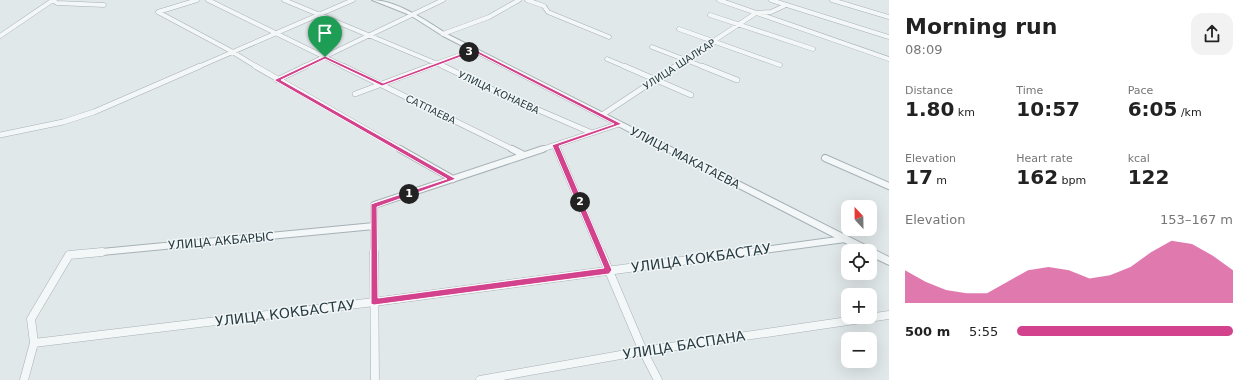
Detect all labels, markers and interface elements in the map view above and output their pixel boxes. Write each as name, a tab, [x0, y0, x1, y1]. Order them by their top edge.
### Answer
button: share	[1191, 13, 1233, 55]
text: Morning run	[905, 14, 1057, 39]
pin	[308, 16, 342, 57]
icon: arrive	[314, 22, 336, 44]
street label: УЛИЦА ШАЛКАР	[641, 37, 717, 92]
pin: 3	[459, 42, 479, 62]
text: 08:09	[905, 42, 942, 57]
text: 3	[465, 45, 473, 58]
street label: УЛИЦА КОНАЕВА	[456, 69, 541, 116]
text: Distance	[905, 84, 953, 97]
text: Time	[1016, 84, 1043, 97]
text: Pace	[1128, 84, 1153, 97]
street label: САТПАЕВА	[404, 93, 458, 126]
text: 1.80	[905, 97, 954, 121]
text: 10:57	[1016, 97, 1080, 121]
text: 6:05	[1128, 97, 1177, 121]
text: km	[954, 106, 975, 119]
text: /km	[1177, 106, 1202, 119]
street label: УЛИЦА МАКАТАЕВА	[628, 124, 743, 192]
text: Elevation	[905, 152, 956, 165]
text: Heart rate	[1016, 152, 1073, 165]
text: kcal	[1128, 152, 1150, 165]
text: 17	[905, 165, 933, 189]
text: 162	[1016, 165, 1058, 189]
text: 122	[1128, 165, 1169, 189]
text: m	[933, 174, 947, 187]
text: bpm	[1058, 174, 1086, 187]
pin: 1	[399, 184, 419, 204]
text: 1	[405, 187, 413, 200]
pin: 2	[570, 192, 590, 212]
text: 2	[576, 195, 584, 208]
north arrow	[841, 200, 877, 236]
map controls	[841, 200, 877, 368]
text: Elevation	[905, 212, 965, 227]
text: 153–167 m	[1160, 212, 1233, 227]
street label: УЛИЦА АКБАРЫС	[168, 229, 274, 253]
street label: УЛИЦА КОКБАСТАУ	[630, 240, 772, 276]
button: locate	[841, 244, 877, 280]
button: +	[841, 288, 877, 324]
street label: УЛИЦА КОКБАСТАУ	[214, 296, 356, 330]
text: 500 m	[905, 324, 950, 339]
text: 5:55	[969, 324, 998, 339]
street label: УЛИЦА БАСПАНА	[622, 327, 747, 363]
button: −	[841, 332, 877, 368]

